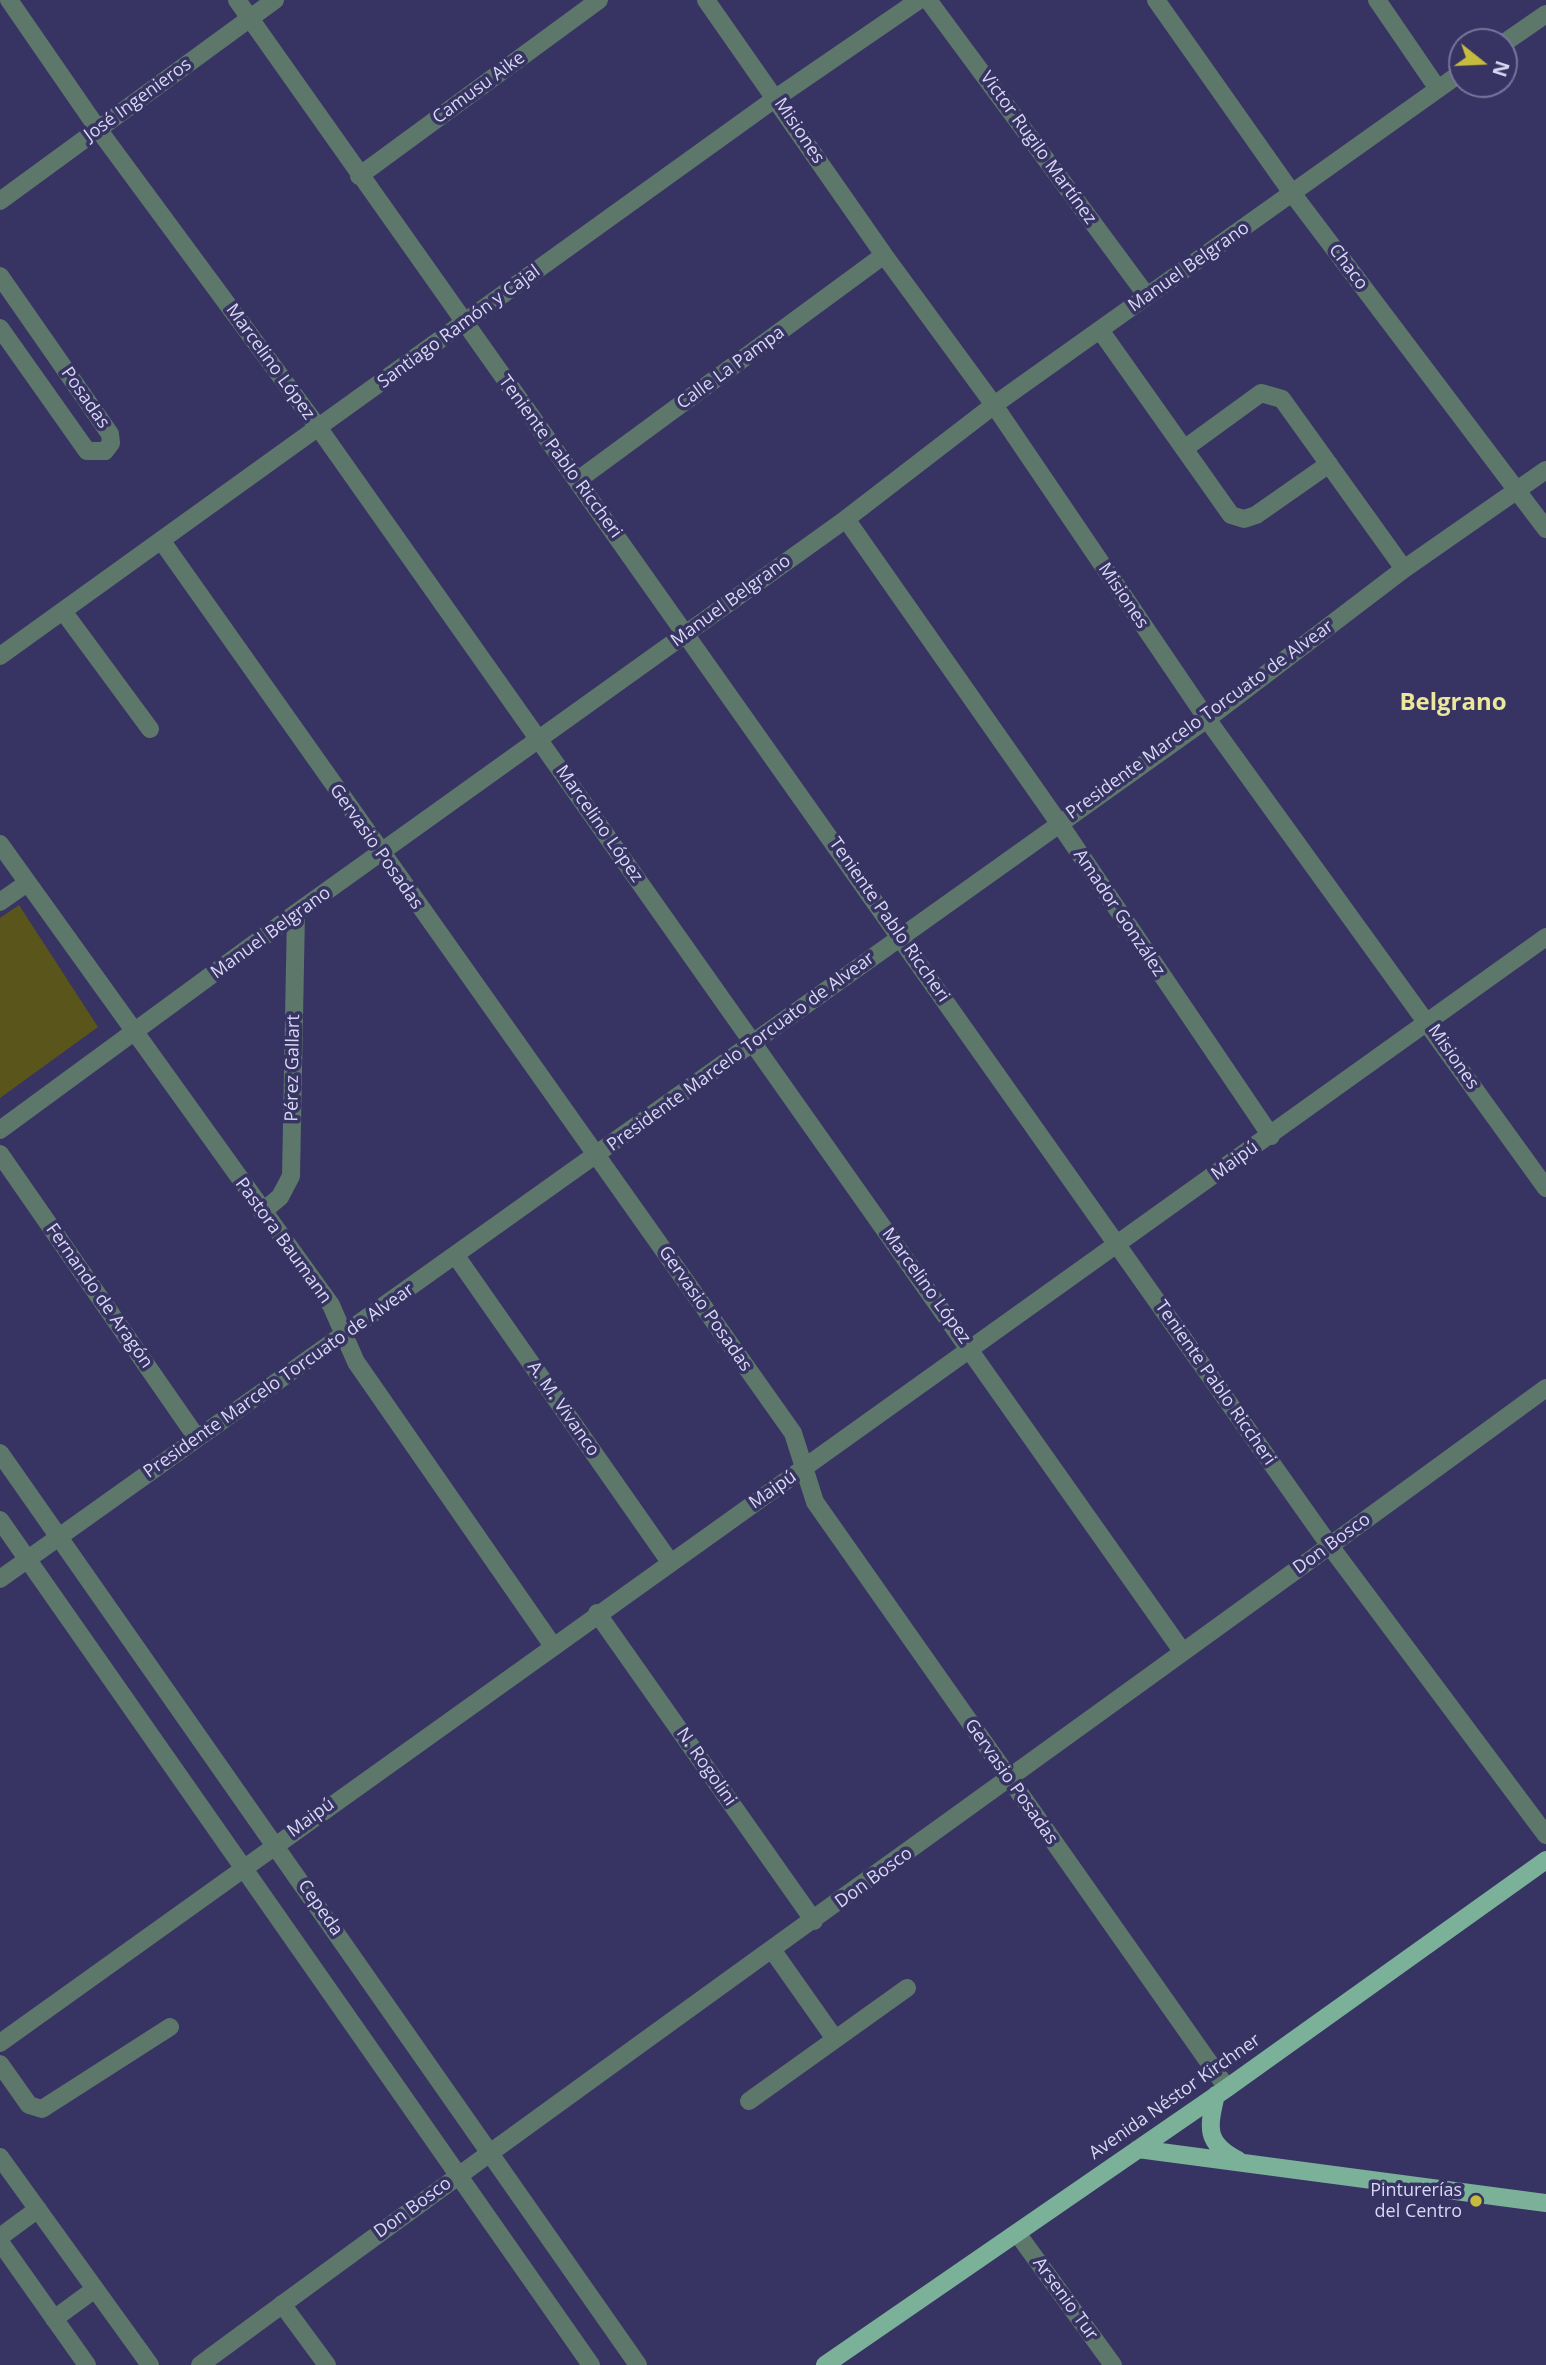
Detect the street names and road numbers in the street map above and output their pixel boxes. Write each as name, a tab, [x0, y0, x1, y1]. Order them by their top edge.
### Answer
street label: Camusu Aike	[429, 47, 529, 129]
street label: José Ingenieros	[80, 54, 196, 146]
street label: Victor Rugilo Martínez	[975, 67, 1101, 229]
street label: Misiones	[769, 94, 829, 168]
street label: Manuel Belgrano	[1124, 217, 1254, 317]
street label: Chaco	[1324, 240, 1372, 294]
street label: Santiago Ramón y Cajal	[374, 261, 544, 393]
street label: Marcelino López	[221, 300, 319, 424]
street label: Calle La Pampa	[673, 322, 789, 414]
street label: Posadas	[56, 363, 114, 433]
street label: Teniente Pablo Riccheri	[494, 371, 626, 543]
street label: Manuel Belgrano	[667, 550, 795, 652]
street label: Misiones	[1093, 559, 1153, 633]
street label: Presidente Marcelo Torcuato de Alvear	[1062, 616, 1338, 824]
street label: Marcelino López	[551, 761, 647, 887]
street label: Gervasio Posadas	[325, 780, 427, 914]
street label: Teniente Pablo Riccheri	[824, 834, 954, 1006]
street label: Amador González	[1069, 845, 1169, 981]
street label: Manuel Belgrano	[207, 882, 335, 984]
street label: Presidente Marcelo Torcuato de Alvear	[603, 948, 879, 1156]
street label: Pérez Gallart	[281, 1014, 305, 1122]
street label: Misiones	[1423, 1020, 1483, 1094]
street label: Maipú	[1207, 1137, 1263, 1185]
street label: Pastora Baumann	[230, 1174, 336, 1308]
street label: Fernando de Aragón	[41, 1220, 157, 1372]
street label: Marcelino López	[877, 1224, 975, 1348]
street label: Gervasio Posadas	[654, 1242, 756, 1376]
street label: Presidente Marcelo Torcuato de Alvear	[140, 1279, 418, 1483]
street label: Teniente Pablo Riccheri	[1150, 1297, 1280, 1469]
street label: A. M. Vivanco	[522, 1357, 604, 1461]
street label: Maipú	[745, 1466, 801, 1514]
street label: Don Bosco	[1289, 1509, 1375, 1579]
street label: Gervasio Posadas	[960, 1715, 1062, 1849]
street label: N. Rogolini	[671, 1724, 741, 1810]
street label: Maipú	[283, 1794, 339, 1842]
street label: Don Bosco	[831, 1843, 917, 1913]
street label: Cepeda	[293, 1876, 347, 1940]
street label: Avenida Néstor Kirchner	[1085, 2030, 1265, 2164]
street label: Don Bosco	[370, 2173, 456, 2243]
street label: Arsenio Tur	[1028, 2253, 1102, 2345]

